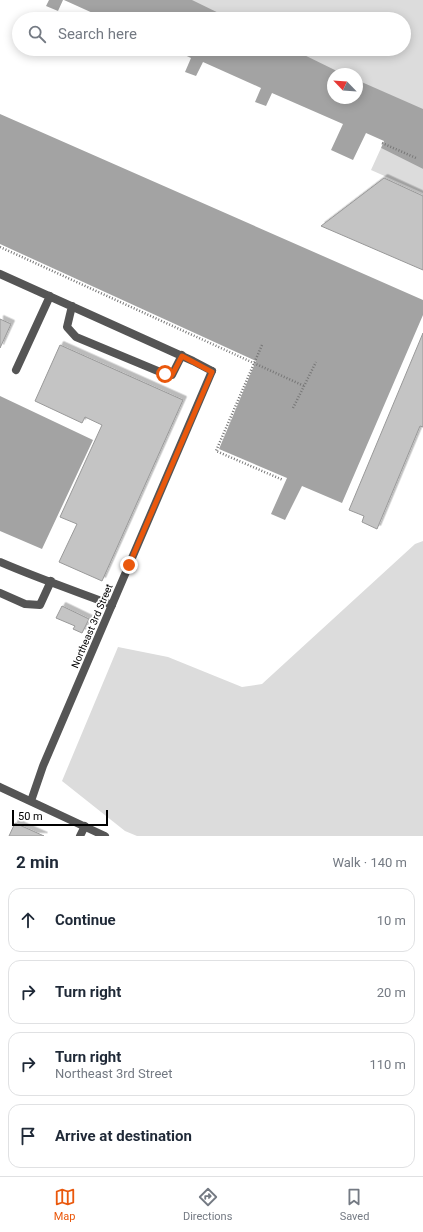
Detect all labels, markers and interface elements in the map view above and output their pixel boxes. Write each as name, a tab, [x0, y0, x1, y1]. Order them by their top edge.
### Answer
search box	[12, 12, 411, 56]
icon: search	[26, 23, 48, 45]
text: Search here	[58, 25, 137, 43]
north arrow	[327, 68, 363, 104]
route start	[156, 365, 174, 383]
route end	[120, 556, 138, 574]
street label: Northeast 3rd Street	[69, 582, 115, 670]
scale bar	[12, 808, 108, 827]
text: 50 m	[18, 810, 43, 823]
text: 2 min	[16, 852, 59, 872]
text: Walk · 140 m	[332, 855, 407, 870]
icon: ahead	[17, 909, 39, 931]
text: Continue	[55, 911, 116, 929]
text: 10 m	[377, 913, 406, 928]
icon: right	[17, 981, 39, 1003]
text: Turn right	[55, 983, 121, 1001]
text: 20 m	[377, 985, 406, 1000]
text: Turn right	[55, 1048, 121, 1066]
icon: right	[17, 1053, 39, 1075]
text: 110 m	[369, 1057, 406, 1072]
text: Northeast 3rd Street	[55, 1066, 172, 1081]
icon: arrive	[17, 1125, 39, 1147]
text: Arrive at destination	[55, 1127, 192, 1145]
tab: Map	[54, 1186, 76, 1223]
tab: Directions	[183, 1186, 232, 1223]
tab: Saved	[340, 1186, 369, 1223]

